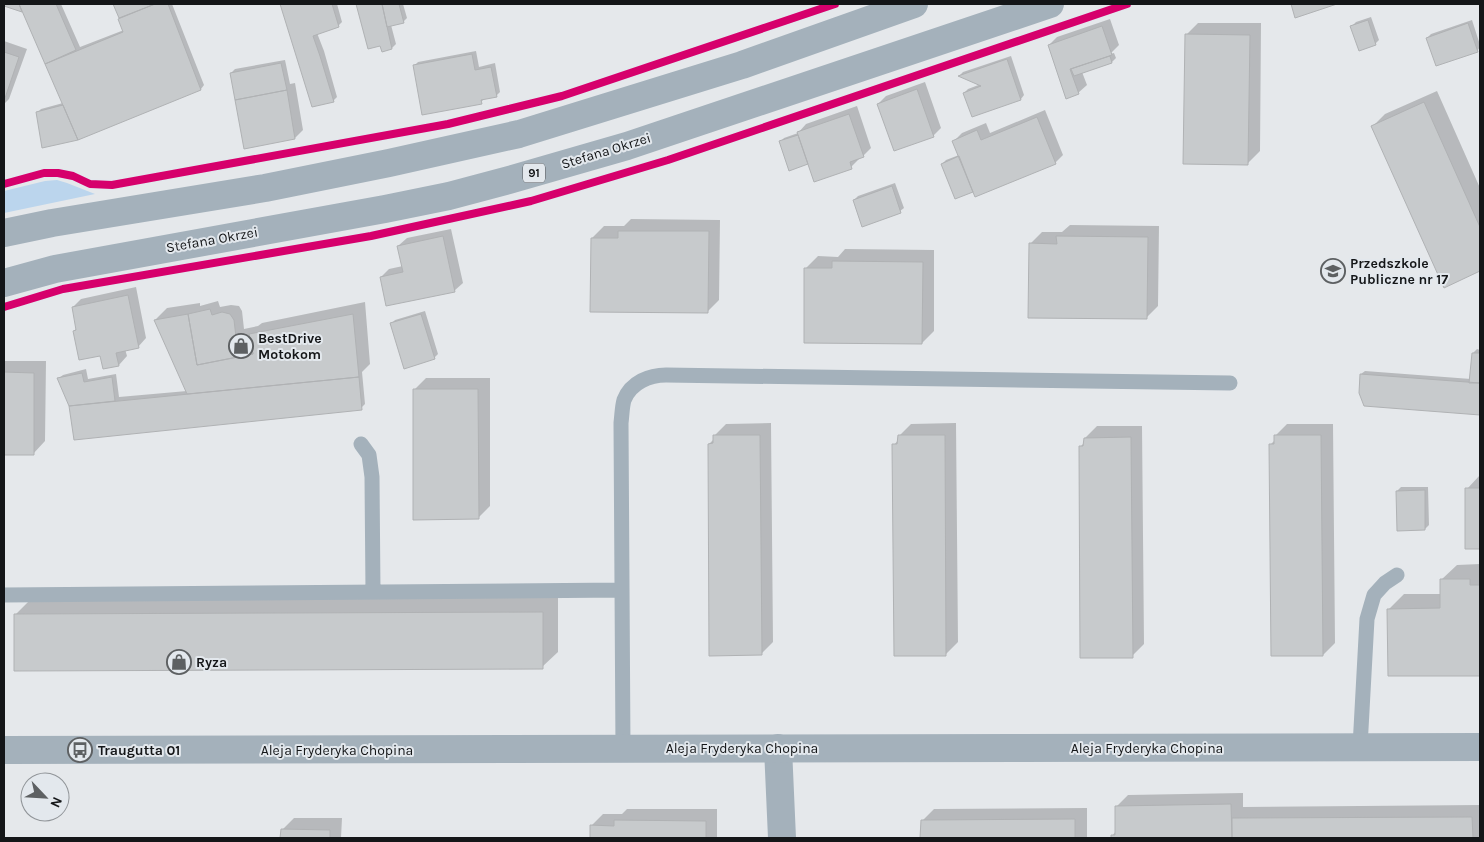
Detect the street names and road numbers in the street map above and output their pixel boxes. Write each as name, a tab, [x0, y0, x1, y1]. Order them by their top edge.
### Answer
street label: Stefana Okrzei	[559, 129, 653, 173]
road number: 91	[523, 164, 545, 182]
street label: Stefana Okrzei	[165, 224, 259, 256]
street label: Aleja Fryderyka Chopina	[666, 740, 818, 757]
street label: Aleja Fryderyka Chopina	[1071, 740, 1223, 757]
street label: Aleja Fryderyka Chopina	[261, 742, 413, 759]

